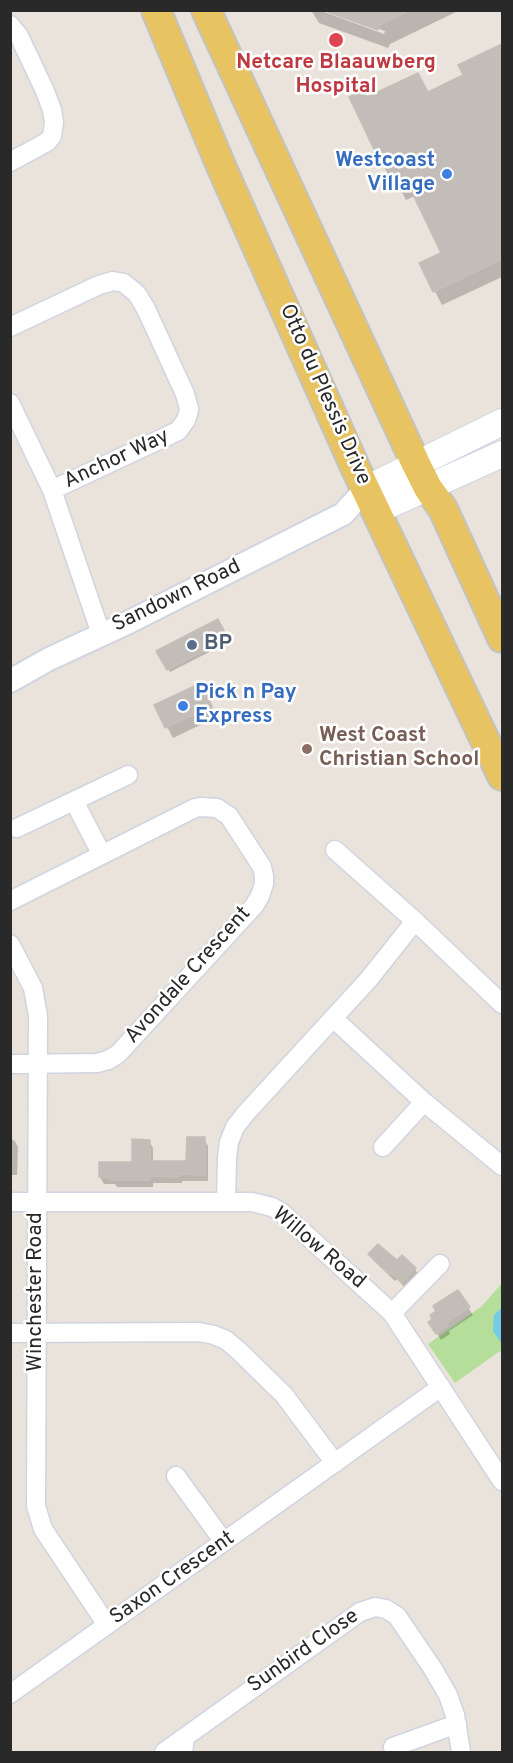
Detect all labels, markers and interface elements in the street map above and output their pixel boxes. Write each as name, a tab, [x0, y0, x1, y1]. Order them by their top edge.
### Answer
marker: Netcare Blaauwberg Hospital	[327, 31, 345, 49]
place label: Netcare Blaauwberg Hospital	[236, 51, 436, 101]
place label: Westcoast Village	[335, 149, 435, 199]
marker: Westcoast Village	[440, 167, 454, 181]
street label: Otto du Plessis Drive	[273, 301, 375, 489]
street label: Anchor Way	[60, 425, 174, 495]
street label: Sandown Road	[109, 555, 245, 639]
place label: BP	[204, 632, 232, 658]
marker: BP	[185, 638, 199, 652]
place label: Pick n Pay Express	[195, 681, 297, 731]
marker: Pick n Pay Express	[176, 699, 190, 713]
place label: West Coast Christian School	[319, 724, 479, 774]
marker: West Coast Christian School	[300, 742, 314, 756]
street label: Avondale Crescent	[121, 902, 257, 1050]
street label: Willow Road	[266, 1203, 370, 1295]
street label: Winchester Road	[24, 1212, 50, 1372]
street label: Saxon Crescent	[106, 1527, 240, 1631]
street label: Sunbird Close	[244, 1605, 364, 1699]

